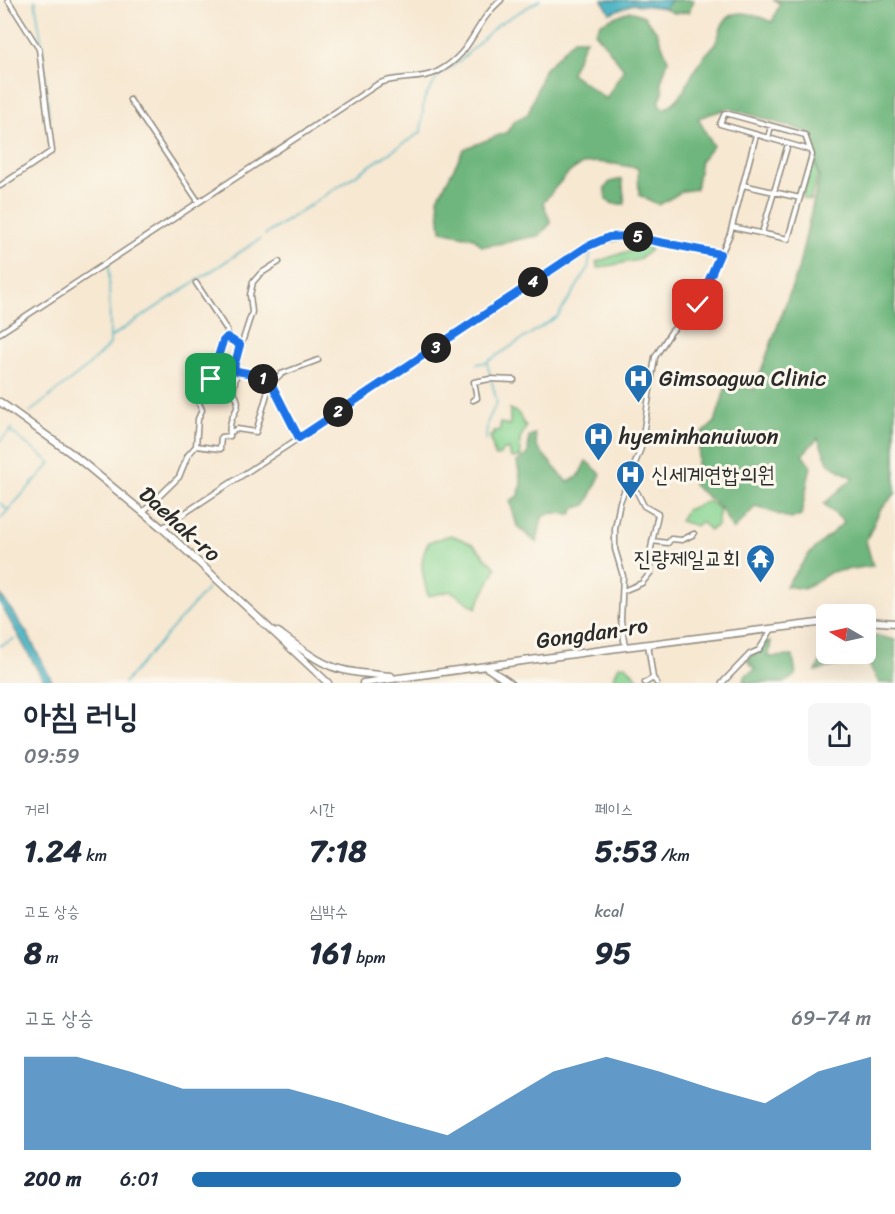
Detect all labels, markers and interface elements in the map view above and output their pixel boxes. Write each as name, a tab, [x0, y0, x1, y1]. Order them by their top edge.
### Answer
pin: 5	[623, 222, 653, 252]
text: 5	[633, 222, 643, 251]
pin: 4	[518, 267, 548, 297]
text: 4	[528, 267, 538, 296]
pin	[672, 279, 723, 330]
icon: check	[681, 288, 714, 321]
pin: 3	[421, 333, 451, 363]
text: 3	[432, 333, 440, 362]
pin	[185, 353, 236, 404]
place label: Gimsoagwa Clinic	[659, 359, 826, 398]
icon: arrive	[194, 362, 227, 395]
hospital icon: Gimsoagwa Clinic	[622, 362, 654, 404]
pin: 1	[248, 364, 278, 394]
text: 1	[260, 364, 266, 393]
pin: 2	[323, 397, 353, 427]
text: 2	[333, 397, 343, 426]
place label: hyeminhanuiwon	[618, 417, 779, 456]
hospital icon: hyeminhanuiwon	[582, 420, 614, 462]
place label: 신세계연합의원	[651, 455, 775, 494]
hospital icon: 신세계연합의원	[614, 458, 646, 500]
street label: Daehak-ro	[130, 476, 230, 572]
place label: 진량제일교회	[634, 539, 740, 578]
temple icon: 진량제일교회	[745, 542, 777, 584]
north arrow	[816, 604, 876, 664]
map controls	[816, 604, 876, 664]
street label: Gongdan-ro	[534, 606, 651, 660]
text: 아침 러닝	[24, 687, 139, 745]
button: share	[808, 703, 871, 766]
text: 09:59	[24, 739, 79, 774]
text: 거리	[24, 795, 50, 824]
text: 시간	[309, 795, 335, 824]
text: 페이스	[595, 795, 633, 824]
text: 1.24	[24, 824, 82, 878]
text: 7:18	[309, 824, 366, 878]
text: 5:53	[595, 824, 657, 878]
text: km	[82, 841, 107, 870]
text: /km	[657, 841, 690, 870]
text: 고도 상승	[24, 897, 80, 926]
text: 심박수	[309, 897, 348, 926]
text: kcal	[595, 897, 624, 926]
text: 8	[24, 926, 42, 980]
text: 161	[309, 926, 352, 980]
text: 95	[595, 926, 631, 980]
text: m	[42, 943, 59, 972]
text: bpm	[352, 943, 386, 972]
text: 고도 상승	[24, 1001, 94, 1036]
text: 69–74 m	[792, 1001, 871, 1036]
text: 200 m	[24, 1162, 81, 1197]
text: 6:01	[120, 1162, 159, 1197]

